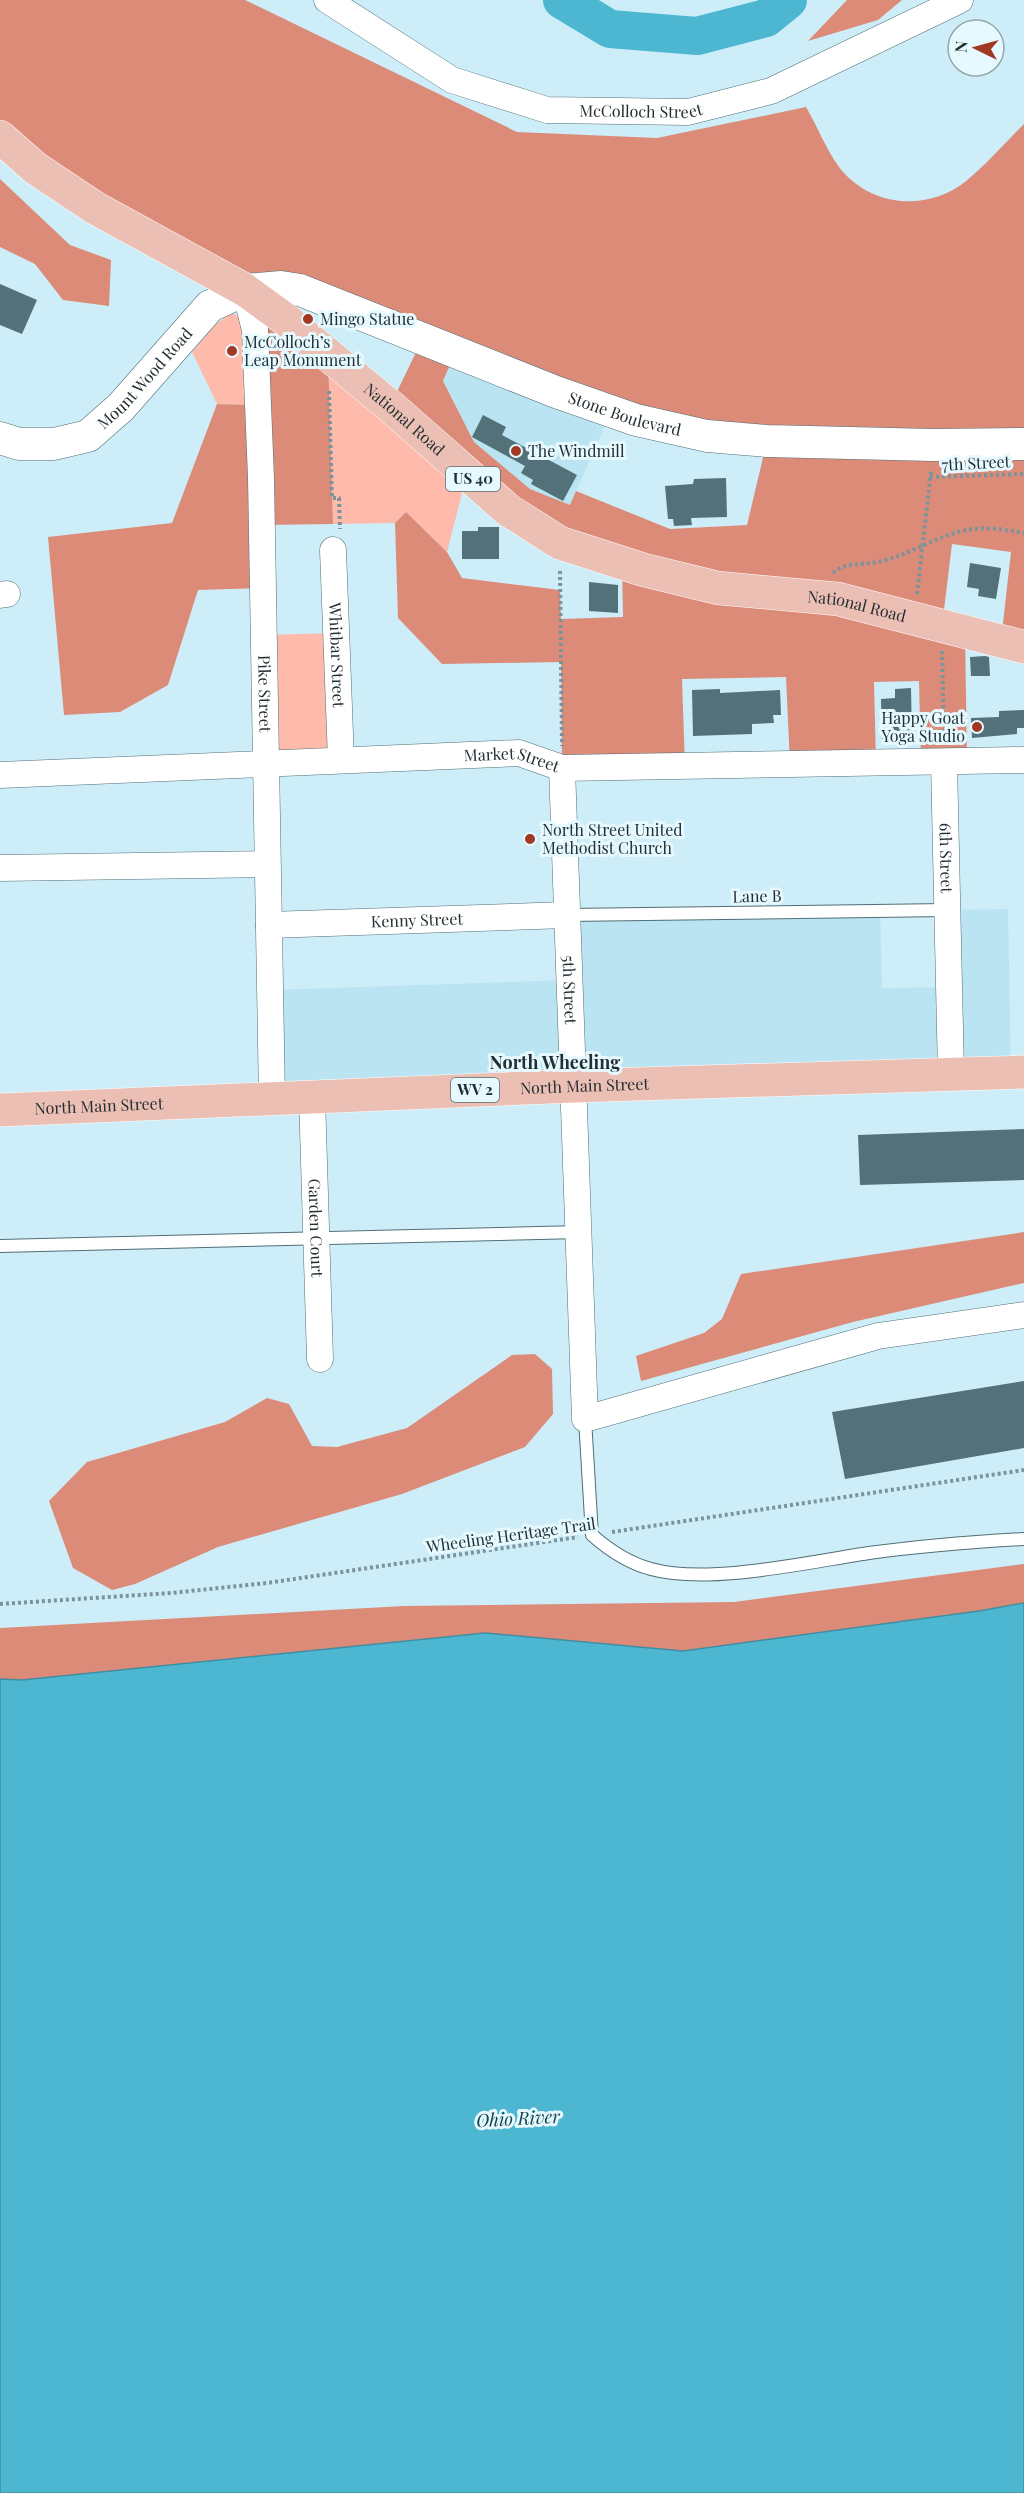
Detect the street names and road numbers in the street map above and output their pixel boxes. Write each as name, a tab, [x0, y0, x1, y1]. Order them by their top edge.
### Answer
street label: McColloch Street	[579, 98, 705, 122]
street label: Mount Wood Road	[93, 323, 196, 433]
street label: National Road	[360, 378, 450, 460]
street label: Stone Boulevard	[566, 386, 683, 440]
street label: 7th Street	[941, 450, 1011, 475]
road number: US 40	[446, 467, 500, 491]
street label: National Road	[807, 585, 908, 626]
street label: Whitbar Street	[325, 601, 350, 708]
street label: Pike Street	[254, 655, 277, 733]
street label: Market Street	[463, 742, 563, 776]
street label: 6th Street	[935, 823, 958, 894]
street label: Lane B	[732, 885, 782, 906]
street label: Kenny Street	[370, 907, 464, 932]
street label: 5th Street	[559, 955, 582, 1025]
street label: North Main Street	[520, 1073, 650, 1098]
road number: WV 2	[451, 1078, 499, 1102]
street label: North Main Street	[34, 1092, 164, 1119]
street label: Garden Court	[305, 1178, 329, 1278]
street label: Wheeling Heritage Trail	[424, 1512, 597, 1557]

